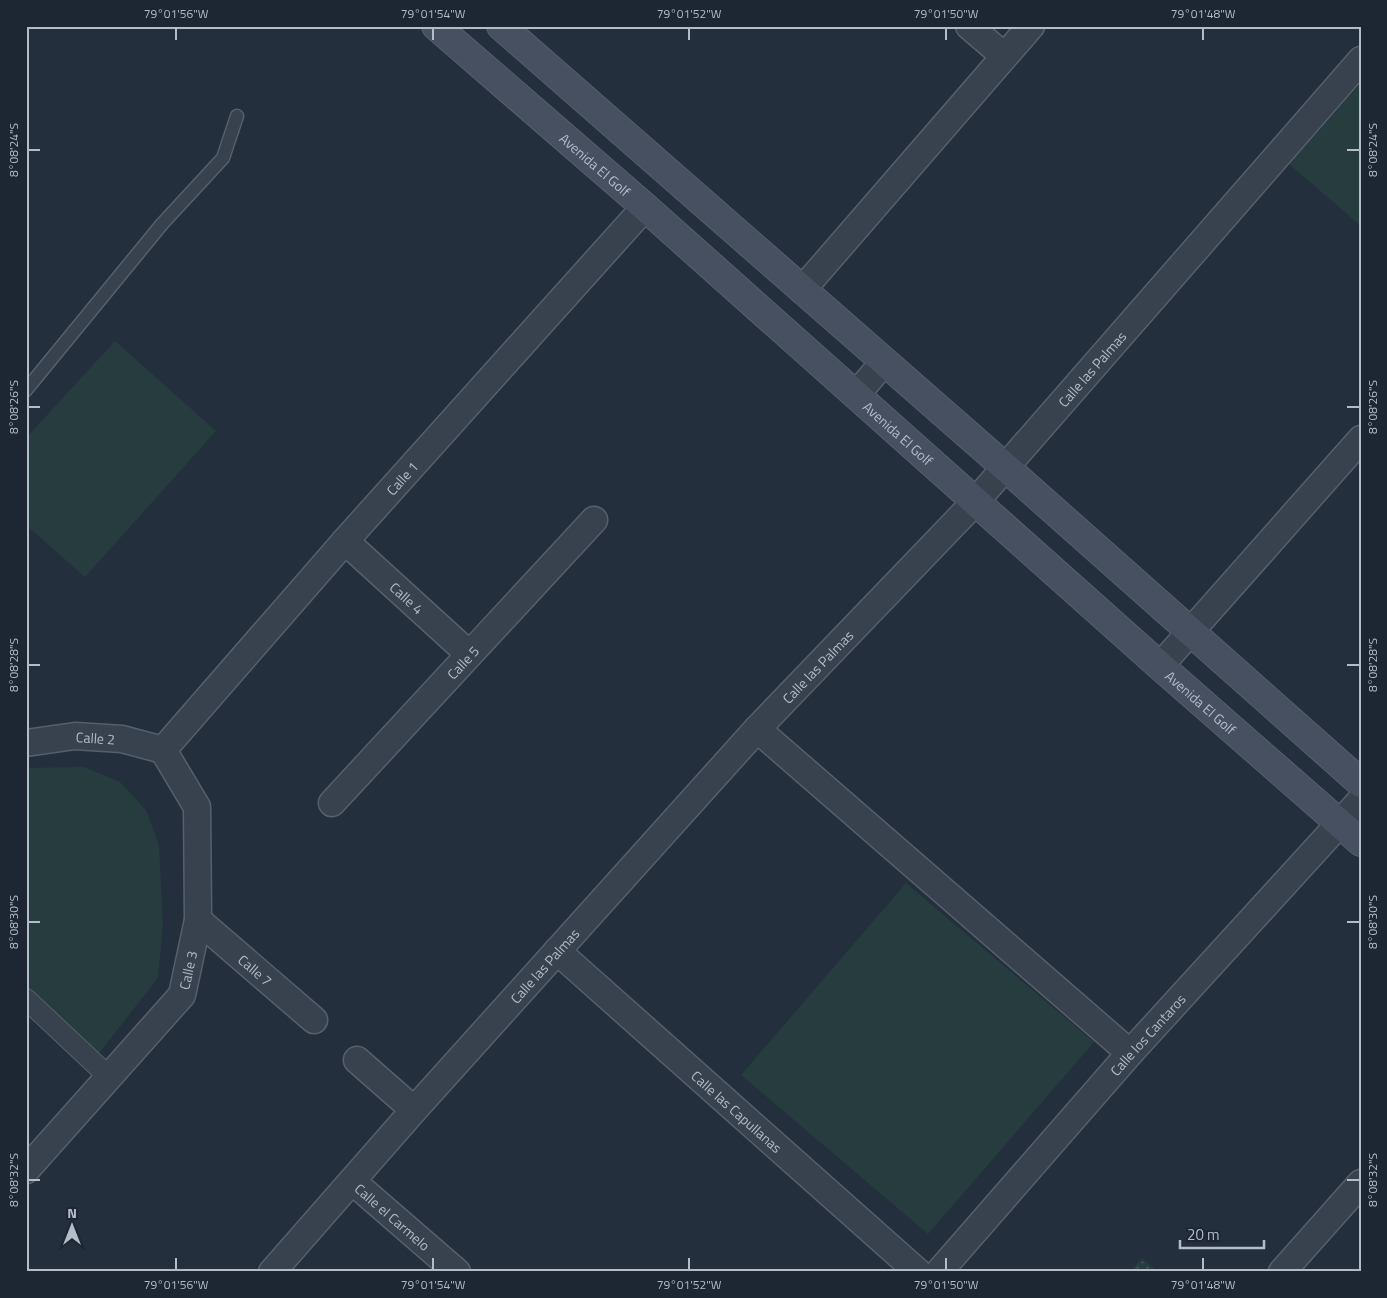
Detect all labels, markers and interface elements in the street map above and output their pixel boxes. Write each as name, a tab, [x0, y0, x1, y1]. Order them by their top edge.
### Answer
text: 79°01'56"W	[144, 4, 209, 23]
text: 79°01'54"W	[401, 4, 466, 23]
text: 79°01'52"W	[657, 4, 722, 23]
text: 79°01'50"W	[914, 4, 979, 23]
text: 79°01'48"W	[1171, 4, 1236, 23]
text: 8°08'24"S	[4, 123, 23, 177]
text: 8°08'24"S	[1363, 123, 1382, 177]
street label: Avenida El Golf	[555, 127, 636, 201]
street label: Calle las Palmas	[1052, 326, 1131, 411]
text: 8°08'26"S	[4, 380, 23, 434]
text: 8°08'26"S	[1363, 380, 1382, 434]
street label: Avenida El Golf	[859, 396, 939, 470]
street label: Calle 1	[381, 456, 423, 499]
street label: Calle 4	[386, 577, 429, 619]
street label: Calle las Palmas	[777, 625, 858, 708]
text: 8°08'28"S	[4, 638, 23, 692]
text: 8°08'28"S	[1363, 638, 1382, 692]
street label: Calle 5	[441, 641, 484, 684]
street label: Avenida El Golf	[1161, 665, 1241, 739]
street label: Calle 2	[75, 726, 116, 749]
text: 8°08'30"S	[4, 895, 23, 949]
text: 8°08'30"S	[1363, 895, 1382, 949]
street label: Calle las Palmas	[505, 923, 584, 1008]
street label: Calle 3	[173, 949, 202, 991]
street label: Calle 7	[234, 949, 277, 990]
street label: Calle los Cantaros	[1105, 989, 1190, 1080]
street label: Calle las Capullanas	[687, 1065, 787, 1157]
text: 8°08'32"S	[4, 1153, 23, 1207]
text: 8°08'32"S	[1363, 1153, 1382, 1207]
street label: Calle el Carmelo	[351, 1178, 435, 1255]
north arrow	[48, 1200, 98, 1250]
text: N	[67, 1202, 77, 1223]
scale bar	[1180, 1218, 1263, 1250]
text: 20 m	[1187, 1223, 1220, 1246]
text: 79°01'56"W	[144, 1275, 209, 1294]
text: 79°01'54"W	[401, 1275, 466, 1294]
text: 79°01'52"W	[657, 1275, 722, 1294]
text: 79°01'50"W	[914, 1275, 979, 1294]
text: 79°01'48"W	[1171, 1275, 1236, 1294]

